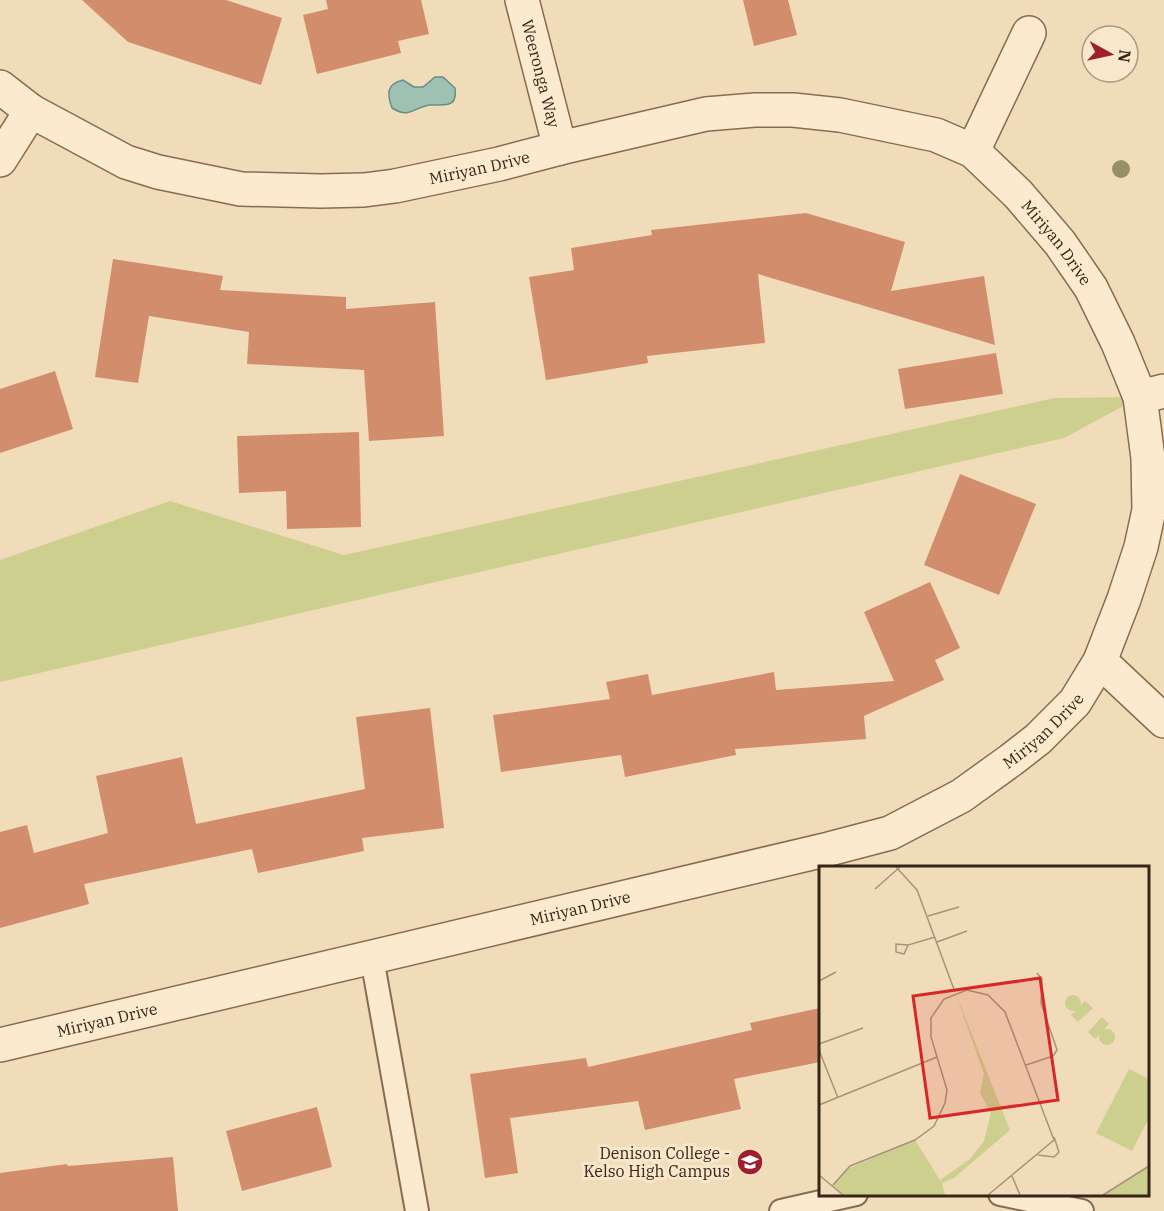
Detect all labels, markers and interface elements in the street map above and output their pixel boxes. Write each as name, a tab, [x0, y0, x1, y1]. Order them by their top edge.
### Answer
street label: Weeronga Way	[517, 17, 565, 130]
north arrow	[1080, 24, 1140, 84]
text: N	[1114, 48, 1136, 64]
street label: Miriyan Drive	[427, 146, 532, 189]
street label: Miriyan Drive	[1017, 196, 1096, 289]
street label: Miriyan Drive	[999, 690, 1088, 773]
inset map	[819, 866, 1149, 1196]
street label: Miriyan Drive	[528, 886, 632, 929]
street label: Miriyan Drive	[55, 998, 159, 1041]
place label: Denison College - Kelso High Campus	[583, 1143, 730, 1181]
school or university icon: Denison College - Kelso High Campus	[735, 1147, 765, 1177]

